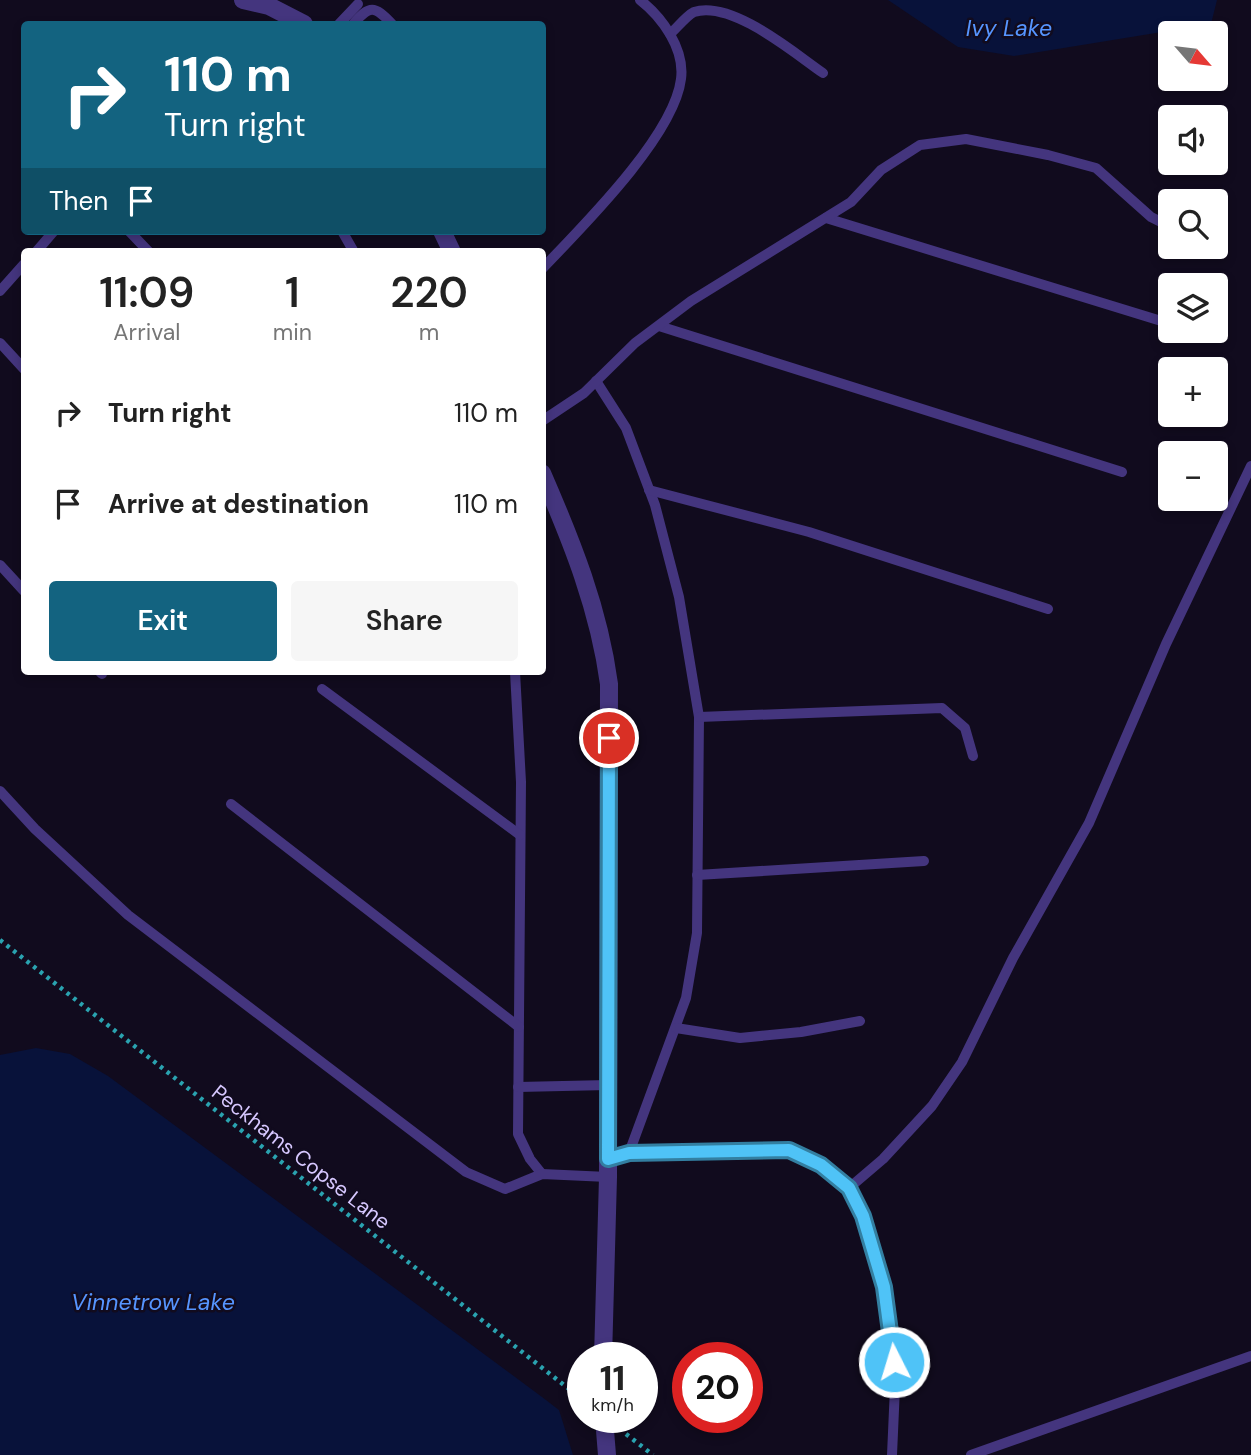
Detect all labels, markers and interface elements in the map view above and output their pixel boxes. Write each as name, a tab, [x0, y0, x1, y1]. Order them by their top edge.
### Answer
water label: Ivy Lake	[966, 13, 1052, 43]
north arrow	[1158, 21, 1228, 91]
map controls	[1158, 21, 1228, 511]
text: 110 m	[164, 42, 292, 106]
icon: right	[49, 49, 140, 140]
text: Turn right	[164, 104, 306, 146]
button: sound	[1158, 105, 1228, 175]
icon: arrive	[122, 182, 160, 220]
text: Then	[49, 184, 108, 218]
button: search	[1158, 189, 1228, 259]
text: 11:09	[99, 265, 194, 320]
text: 1	[285, 265, 300, 320]
text: 220	[390, 265, 468, 320]
button: layers	[1158, 273, 1228, 343]
text: Arrival	[113, 317, 180, 347]
text: min	[273, 317, 312, 347]
text: m	[419, 317, 439, 347]
button: +	[1158, 357, 1228, 427]
icon: right	[49, 394, 87, 432]
text: Turn right	[108, 396, 232, 430]
text: 110 m	[454, 396, 518, 430]
button: −	[1158, 441, 1228, 511]
icon: arrive	[49, 485, 87, 523]
text: Arrive at destination	[108, 487, 369, 521]
text: 110 m	[454, 487, 518, 521]
button: Exit	[49, 581, 277, 661]
button: Share	[291, 581, 518, 661]
pin	[579, 708, 639, 768]
icon: arrive	[590, 719, 628, 757]
street label: Peckhams Copse Lane	[206, 1078, 396, 1236]
water label: Vinnetrow Lake	[71, 1287, 235, 1317]
position arrow	[857, 1325, 931, 1399]
speed limit sign: 20	[672, 1342, 763, 1433]
text: 11	[600, 1355, 625, 1401]
text: km/h	[591, 1393, 634, 1417]

